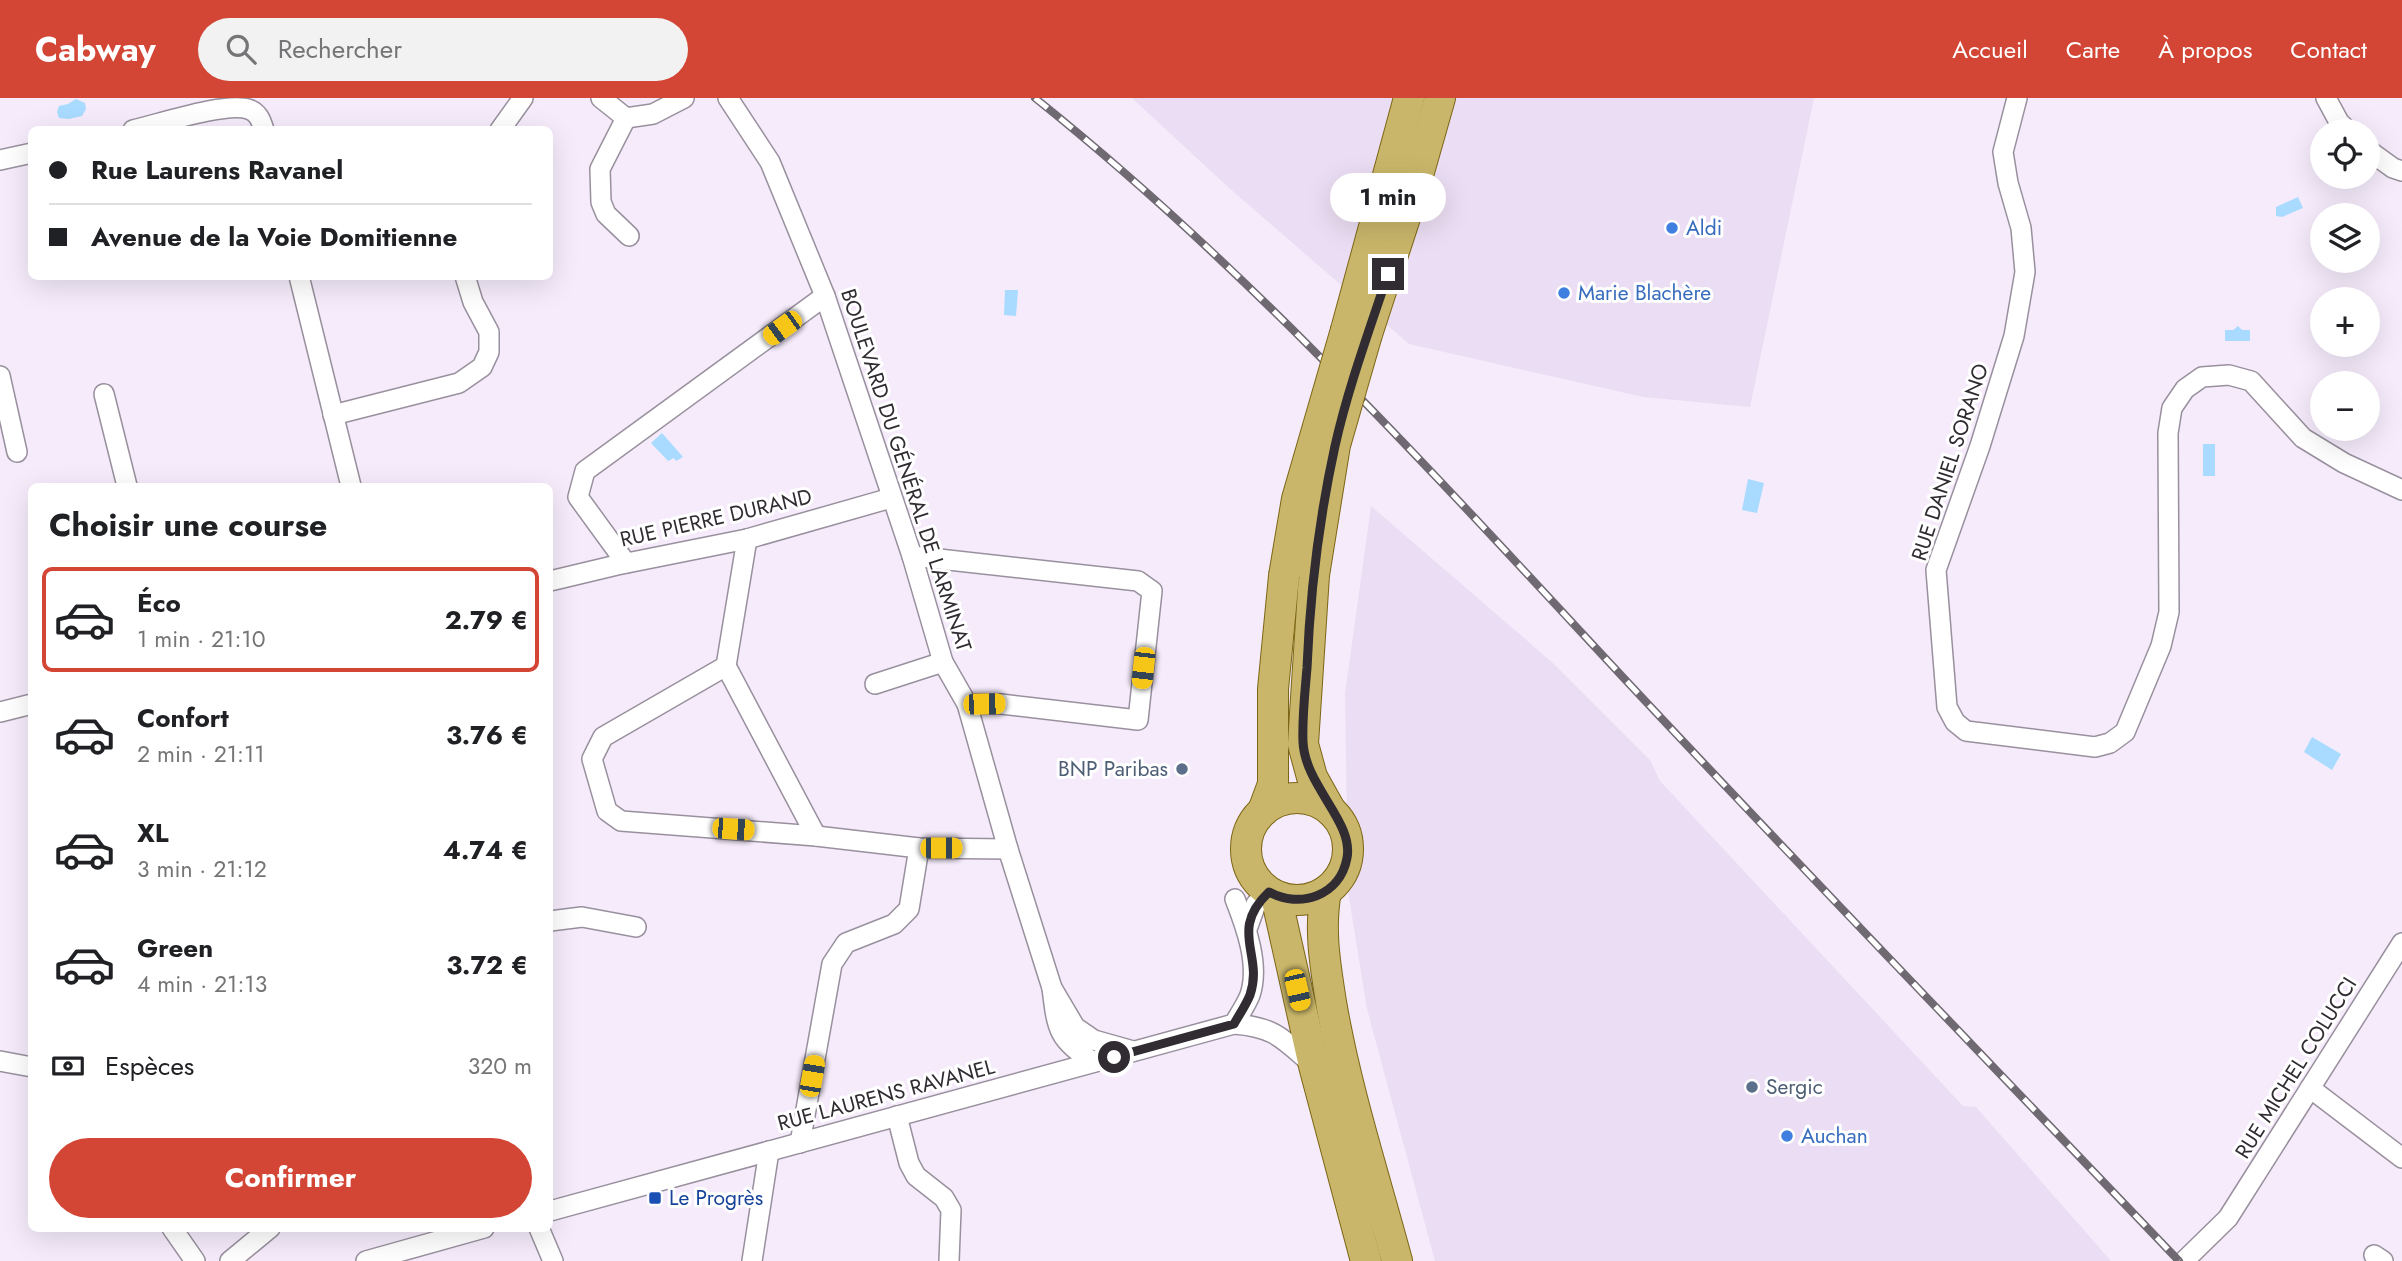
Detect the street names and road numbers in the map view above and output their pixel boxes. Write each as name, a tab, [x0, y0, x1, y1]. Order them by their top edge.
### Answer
street label: BOULEVARD DU GÉNÉRAL DE LARMINAT	[833, 285, 979, 655]
street label: RUE DANIEL SORANO	[1904, 360, 1996, 564]
street label: RUE PIERRE DURAND	[617, 481, 815, 555]
street label: RUE MICHEL COLUCCI	[2228, 971, 2364, 1165]
street label: RUE LAURENS RAVANEL	[774, 1051, 998, 1138]

